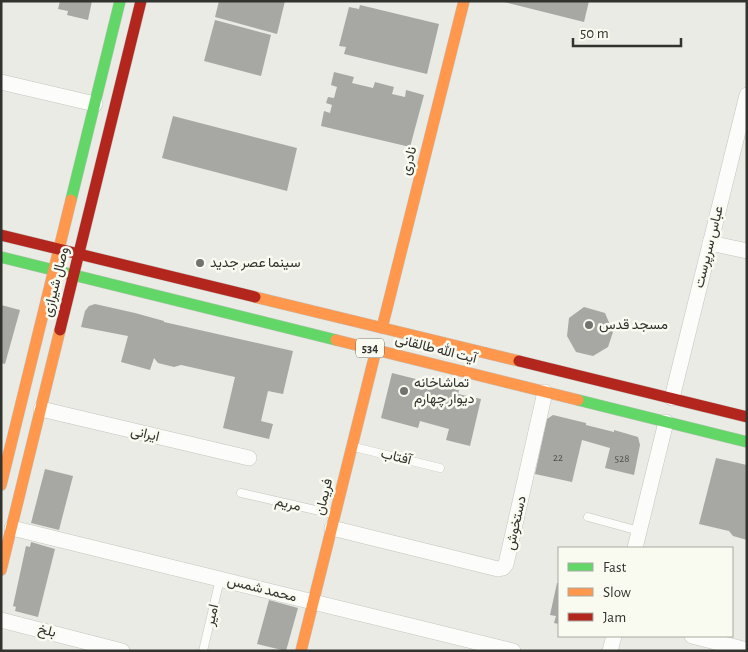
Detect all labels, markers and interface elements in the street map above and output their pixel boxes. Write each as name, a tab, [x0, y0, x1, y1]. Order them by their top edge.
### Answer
scale bar	[573, 15, 680, 47]
text: 50 m	[580, 26, 609, 41]
street label: نادری	[399, 145, 420, 177]
street label: عباس سرپرست	[692, 204, 728, 290]
street label: وصال شیرازی	[41, 245, 73, 319]
place label: سینما عصر جدید	[210, 256, 301, 271]
marker: سینما عصر جدید	[194, 257, 206, 269]
place label: مسجد قدس	[599, 318, 668, 333]
marker: مسجد قدس	[583, 319, 595, 331]
street label: آیت الله طالقانی	[394, 330, 480, 367]
road number: 534	[356, 338, 384, 358]
place label: تماشاخانه دیوار چهارم	[414, 376, 475, 408]
marker: تماشاخانه دیوار چهارم	[398, 385, 410, 397]
street label: ایرانی	[129, 424, 161, 445]
street label: آفتاب	[379, 445, 415, 469]
house number: 22	[553, 452, 563, 463]
house number: 528	[615, 453, 629, 464]
street label: فریمان	[313, 477, 336, 517]
street label: مریم	[273, 494, 302, 515]
street label: دستخوش	[503, 494, 530, 552]
legend	[558, 547, 733, 637]
text: Fast	[603, 560, 627, 575]
street label: محمد شمس	[226, 574, 298, 605]
text: Slow	[603, 585, 631, 600]
street label: امیر	[203, 603, 222, 628]
text: Jam	[603, 610, 626, 625]
street label: بلخ	[36, 622, 58, 643]

